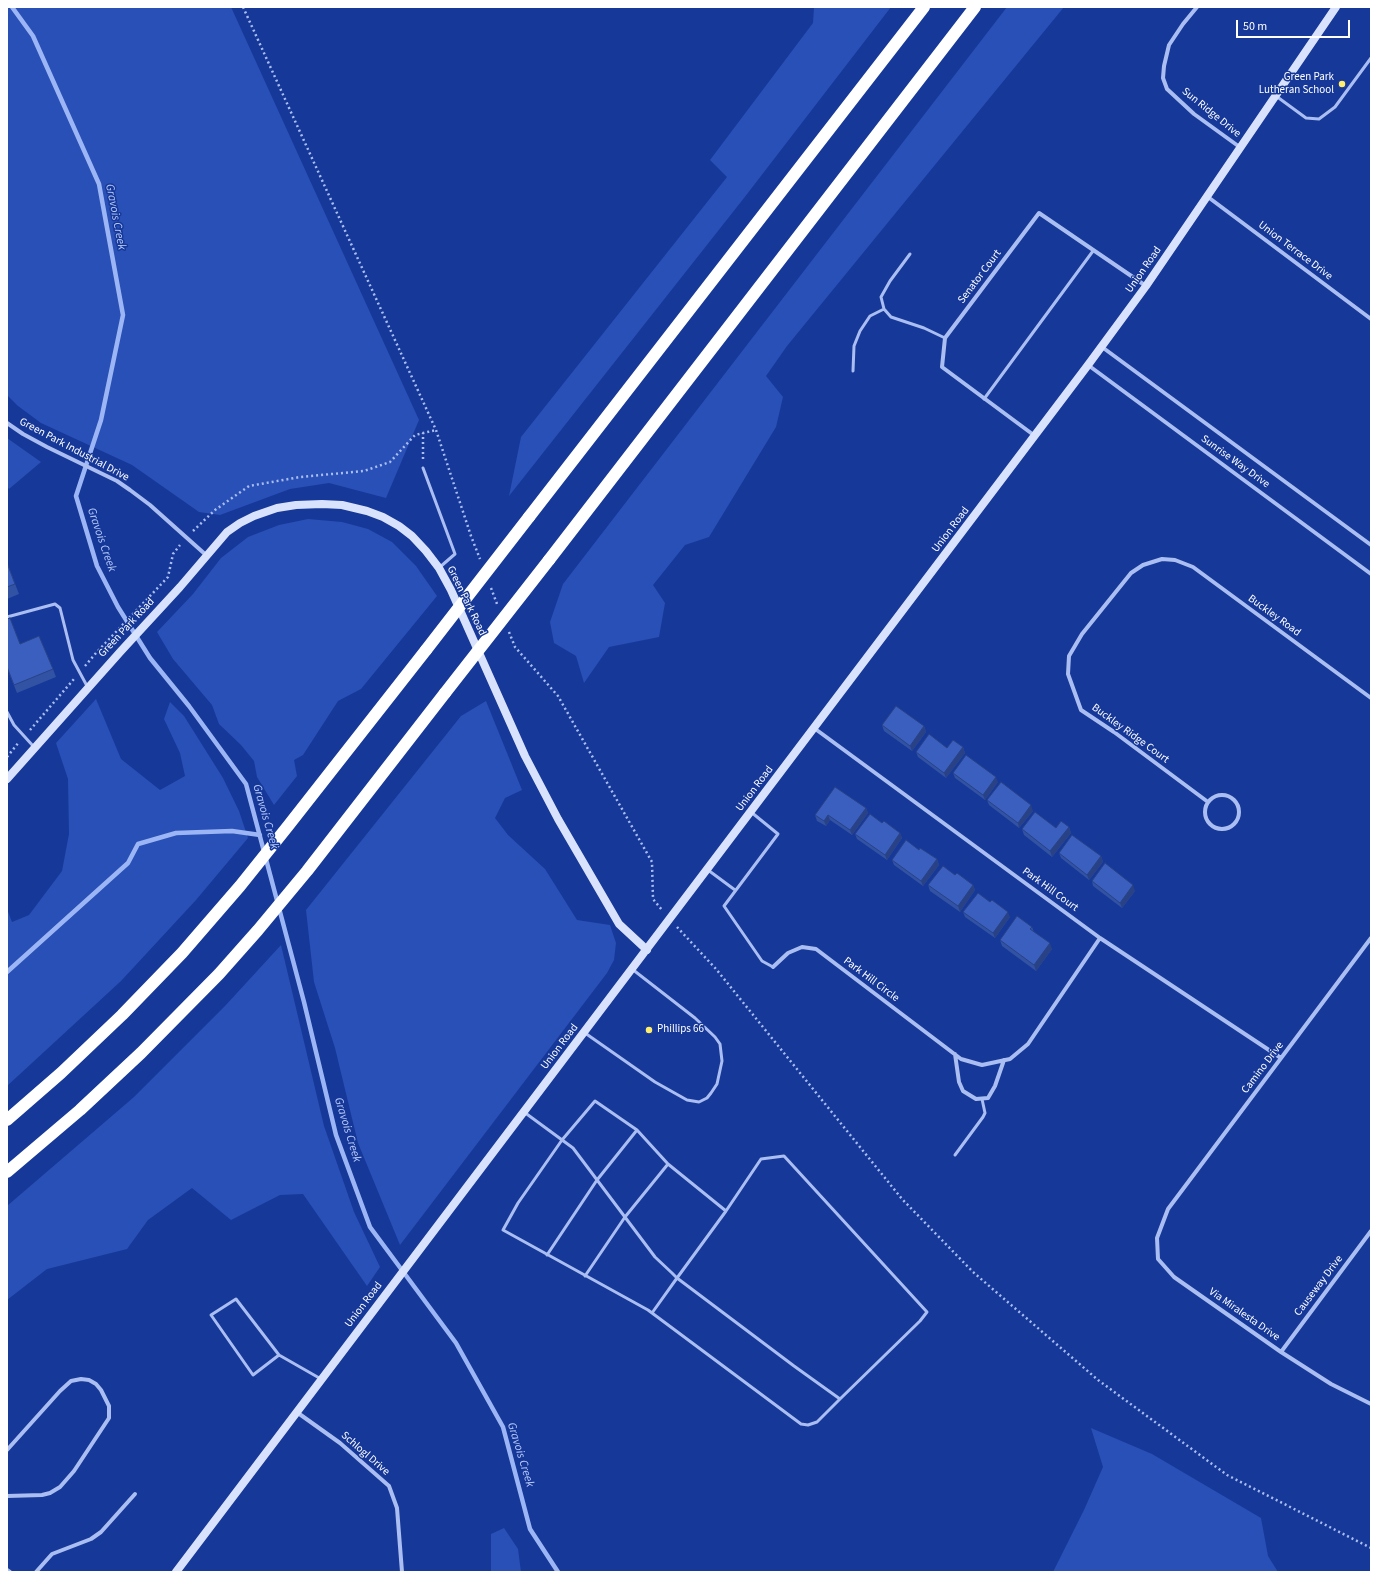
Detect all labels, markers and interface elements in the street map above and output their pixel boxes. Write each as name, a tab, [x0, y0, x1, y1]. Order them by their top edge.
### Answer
scale bar	[1238, 12, 1352, 38]
text: 50 m	[1243, 18, 1267, 35]
place label: Green Park Lutheran School	[1259, 71, 1334, 97]
marker: Green Park Lutheran School	[1337, 79, 1347, 89]
street label: Sun Ridge Drive	[1179, 85, 1243, 141]
water label: Gravois Creek	[102, 183, 128, 251]
street label: Union Terrace Drive	[1255, 219, 1335, 283]
street label: Union Road	[1123, 244, 1165, 296]
street label: Senator Court	[955, 247, 1005, 307]
street label: Green Park Industrial Drive	[17, 415, 131, 485]
street label: Sunrise Way Drive	[1198, 433, 1272, 491]
street label: Union Road	[930, 505, 972, 555]
water label: Gravois Creek	[83, 506, 119, 574]
street label: Green Park Road	[443, 564, 489, 638]
street label: Buckley Road	[1245, 592, 1303, 640]
street label: Green Park Road	[96, 596, 158, 660]
street label: Buckley Ridge Court	[1089, 701, 1171, 767]
street label: Union Road	[734, 764, 776, 814]
water label: Gravois Creek	[249, 783, 281, 851]
street label: Park Hill Court	[1019, 865, 1081, 915]
street label: Park Hill Circle	[841, 955, 901, 1005]
street label: Union Road	[539, 1022, 581, 1072]
place label: Phillips 66	[657, 1023, 704, 1037]
marker: Phillips 66	[644, 1025, 654, 1035]
street label: Camino Drive	[1239, 1039, 1287, 1097]
water label: Gravois Creek	[330, 1096, 364, 1164]
street label: Causeway Drive	[1292, 1253, 1346, 1319]
street label: Union Road	[343, 1280, 385, 1330]
street label: Via Miralesta Drive	[1206, 1286, 1282, 1344]
water label: Gravois Creek	[503, 1421, 537, 1489]
street label: Schlogl Drive	[338, 1429, 392, 1479]

